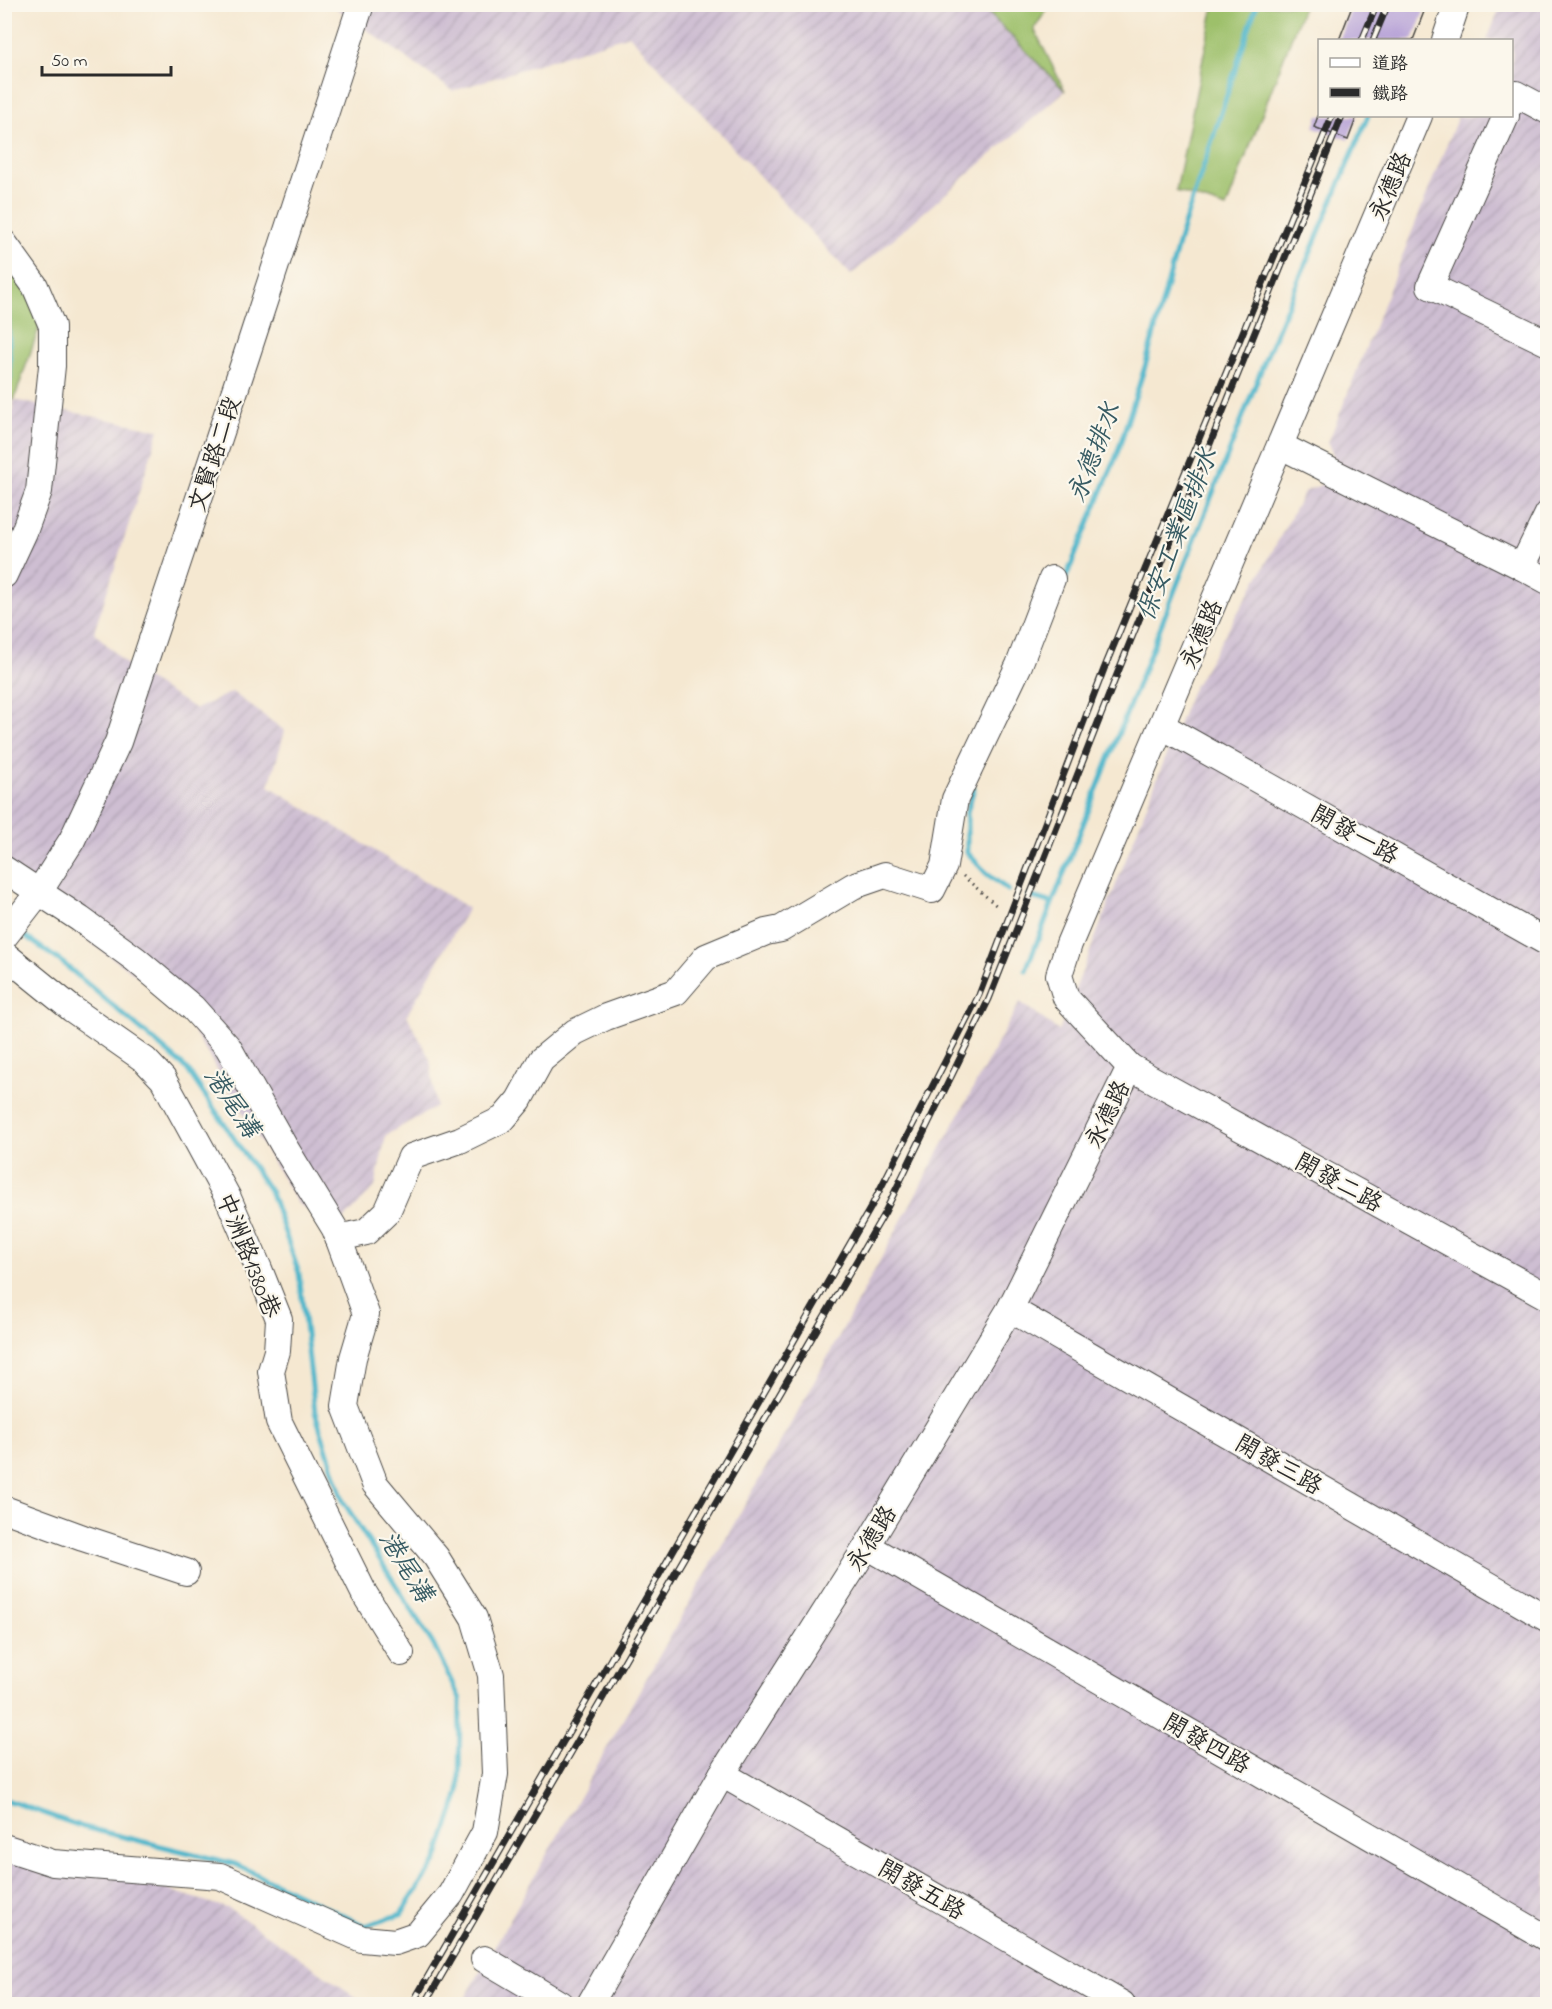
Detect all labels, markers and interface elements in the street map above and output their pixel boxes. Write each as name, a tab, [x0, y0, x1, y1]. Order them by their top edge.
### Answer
scale bar	[42, 39, 171, 77]
legend	[1318, 39, 1513, 117]
text: 50 m	[51, 49, 88, 75]
text: 道路	[1372, 52, 1408, 78]
text: 鐵路	[1372, 82, 1408, 108]
street label: 永德路	[1362, 147, 1422, 227]
street label: 文賢路二段	[181, 392, 252, 517]
water label: 永德排水	[1059, 397, 1133, 508]
water label: 保安工業區排水	[1128, 442, 1230, 627]
street label: 永德路	[1173, 595, 1233, 675]
street label: 開發一路	[1303, 798, 1404, 875]
water label: 港尾溝	[193, 1061, 269, 1148]
street label: 永德路	[1078, 1075, 1141, 1155]
street label: 開發二路	[1287, 1146, 1388, 1223]
street label: 中洲路1380巷	[206, 1188, 288, 1324]
street label: 開發三路	[1227, 1427, 1328, 1505]
street label: 永德路	[839, 1500, 907, 1579]
water label: 港尾溝	[368, 1524, 442, 1612]
street label: 開發四路	[1155, 1706, 1256, 1784]
street label: 開發五路	[870, 1852, 971, 1930]

